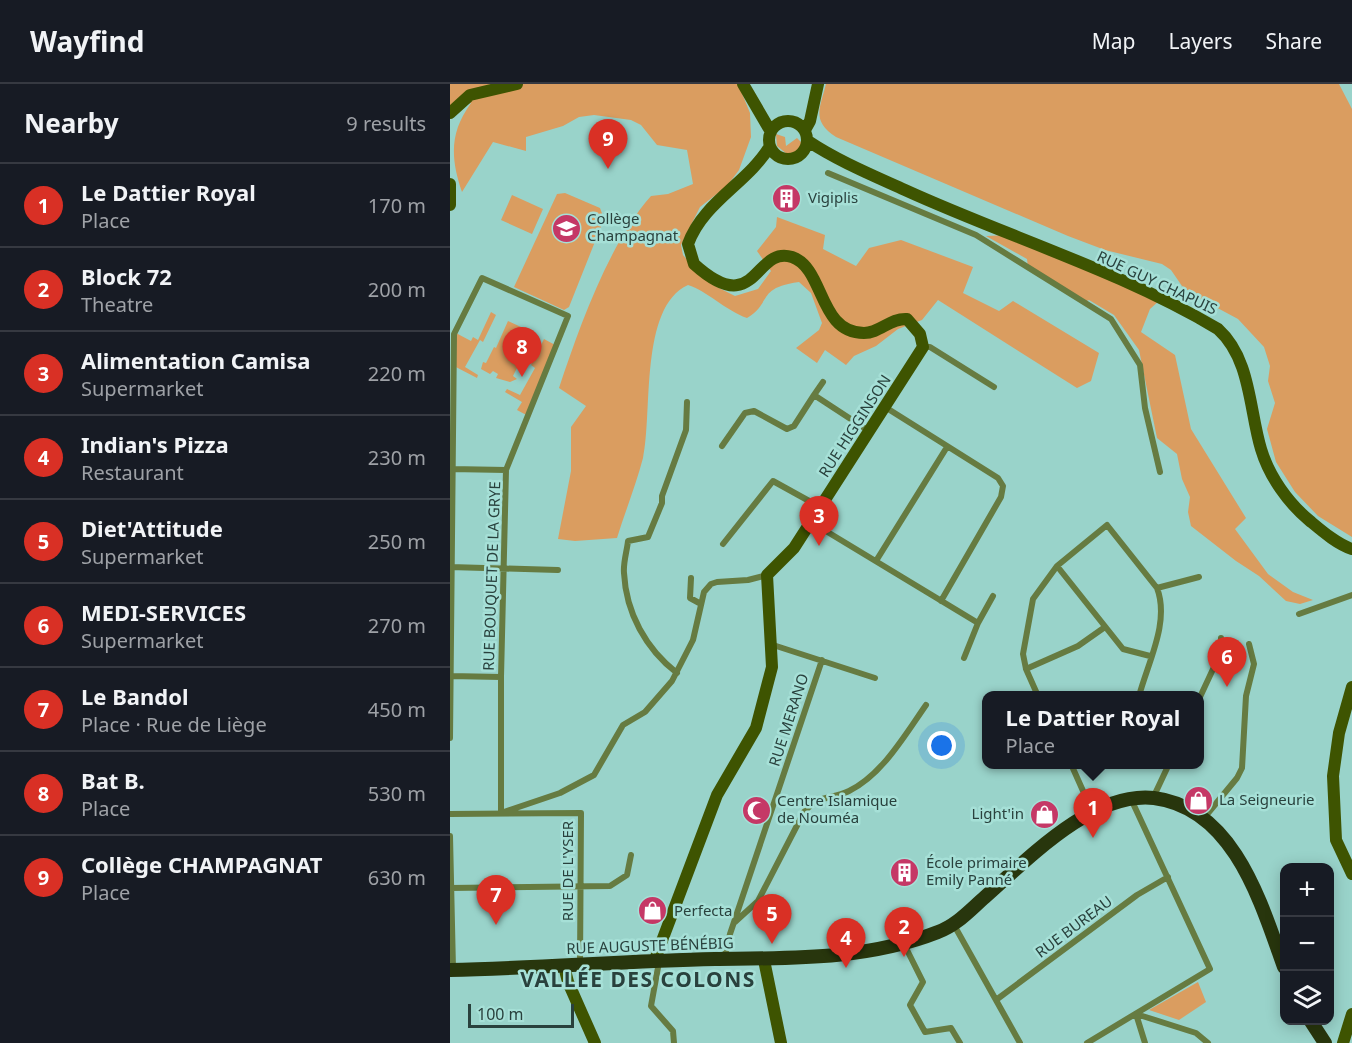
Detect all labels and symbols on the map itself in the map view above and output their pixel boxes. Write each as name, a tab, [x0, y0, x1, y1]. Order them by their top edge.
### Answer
pin: 9	[588, 120, 628, 169]
building icon: Vigiplis	[771, 182, 803, 214]
place label: Vigiplis	[808, 187, 858, 207]
place label: Collège Champagnat	[587, 208, 679, 245]
school or university icon: Collège Champagnat	[550, 212, 582, 244]
street label: RUE GUY CHAPUIS	[1094, 245, 1221, 319]
pin: 8	[502, 328, 542, 377]
street label: RUE HIGGINSON	[814, 370, 895, 481]
street label: RUE BOUQUET DE LA GRYE	[478, 481, 504, 671]
pin: 3	[800, 496, 838, 546]
pin: 6	[1208, 638, 1246, 687]
street label: RUE MERANO	[764, 671, 812, 769]
your location	[927, 731, 956, 760]
shop icon: La Seigneurie	[1182, 784, 1214, 816]
pin: 1	[1074, 788, 1112, 838]
place label: La Seigneurie	[1219, 789, 1315, 809]
place label: Centre Islamique de Nouméa	[777, 790, 897, 827]
mosque icon: Centre Islamique de Nouméa	[740, 794, 772, 826]
shop icon: Light'in	[1029, 798, 1061, 830]
place label: Light'in	[972, 803, 1024, 823]
street label: RUE DE L'YSER	[557, 820, 577, 921]
place label: École primaire Emily Panné	[926, 852, 1027, 889]
building icon: École primaire Emily Panné	[889, 856, 921, 888]
pin: 7	[476, 876, 516, 925]
street label: RUE BUREAU	[1031, 891, 1116, 962]
pin: 5	[752, 894, 792, 944]
shop icon: Perfecta	[637, 895, 669, 927]
place label: Perfecta	[674, 900, 732, 920]
pin: 2	[884, 908, 924, 957]
pin: 4	[826, 918, 866, 968]
street label: RUE AUGUSTE BÉNÉBIG	[566, 932, 734, 958]
district label: VALLÉE DES COLONS	[520, 965, 756, 993]
scale bar	[468, 1001, 574, 1028]

